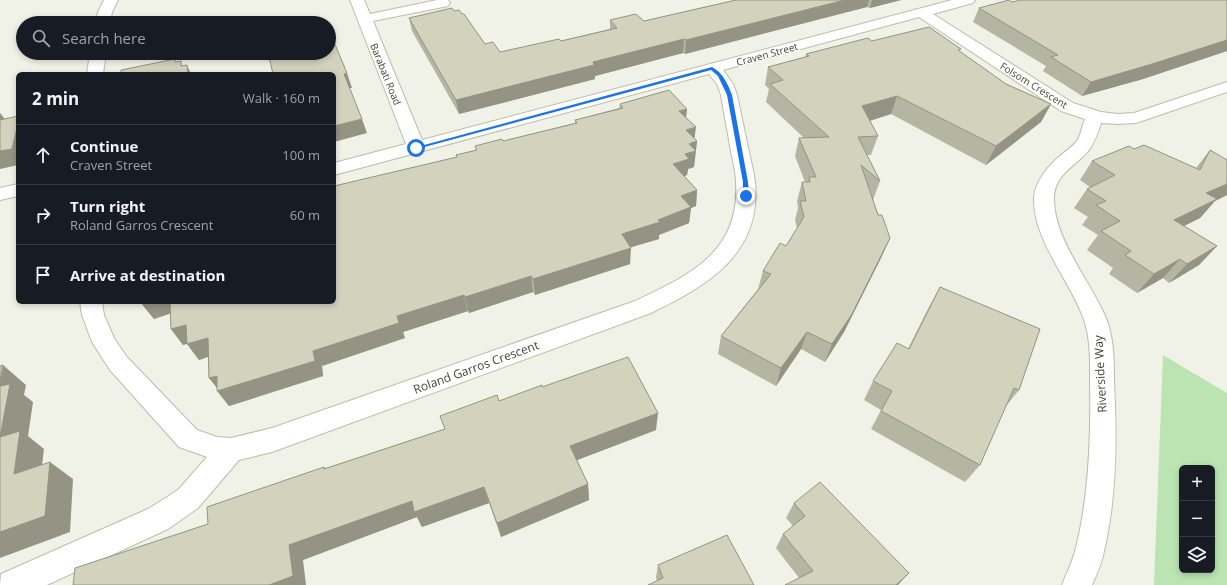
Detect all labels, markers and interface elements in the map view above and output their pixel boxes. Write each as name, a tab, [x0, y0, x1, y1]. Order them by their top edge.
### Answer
search box	[16, 16, 336, 60]
icon: search	[30, 27, 52, 49]
text: Search here	[62, 28, 146, 48]
street label: Craven Street	[735, 39, 800, 69]
street label: Barabati Road	[367, 41, 405, 107]
street label: Folsom Crescent	[998, 59, 1071, 112]
text: 2 min	[32, 87, 79, 110]
text: Walk · 160 m	[243, 89, 320, 107]
text: Continue	[70, 136, 138, 156]
route start	[407, 139, 425, 157]
icon: ahead	[32, 144, 54, 166]
text: 100 m	[282, 146, 320, 164]
text: Craven Street	[70, 156, 152, 174]
route end	[737, 187, 755, 205]
text: Turn right	[70, 196, 145, 216]
icon: right	[32, 204, 54, 226]
text: 60 m	[290, 206, 320, 224]
text: Roland Garros Crescent	[70, 216, 213, 234]
icon: arrive	[32, 264, 54, 286]
text: Arrive at destination	[70, 265, 225, 285]
street label: Riverside Way	[1089, 334, 1111, 413]
street label: Roland Garros Crescent	[411, 336, 541, 398]
map controls	[1179, 465, 1215, 573]
button: +	[1179, 465, 1215, 501]
button: −	[1179, 501, 1215, 537]
button: layers	[1179, 537, 1215, 573]

